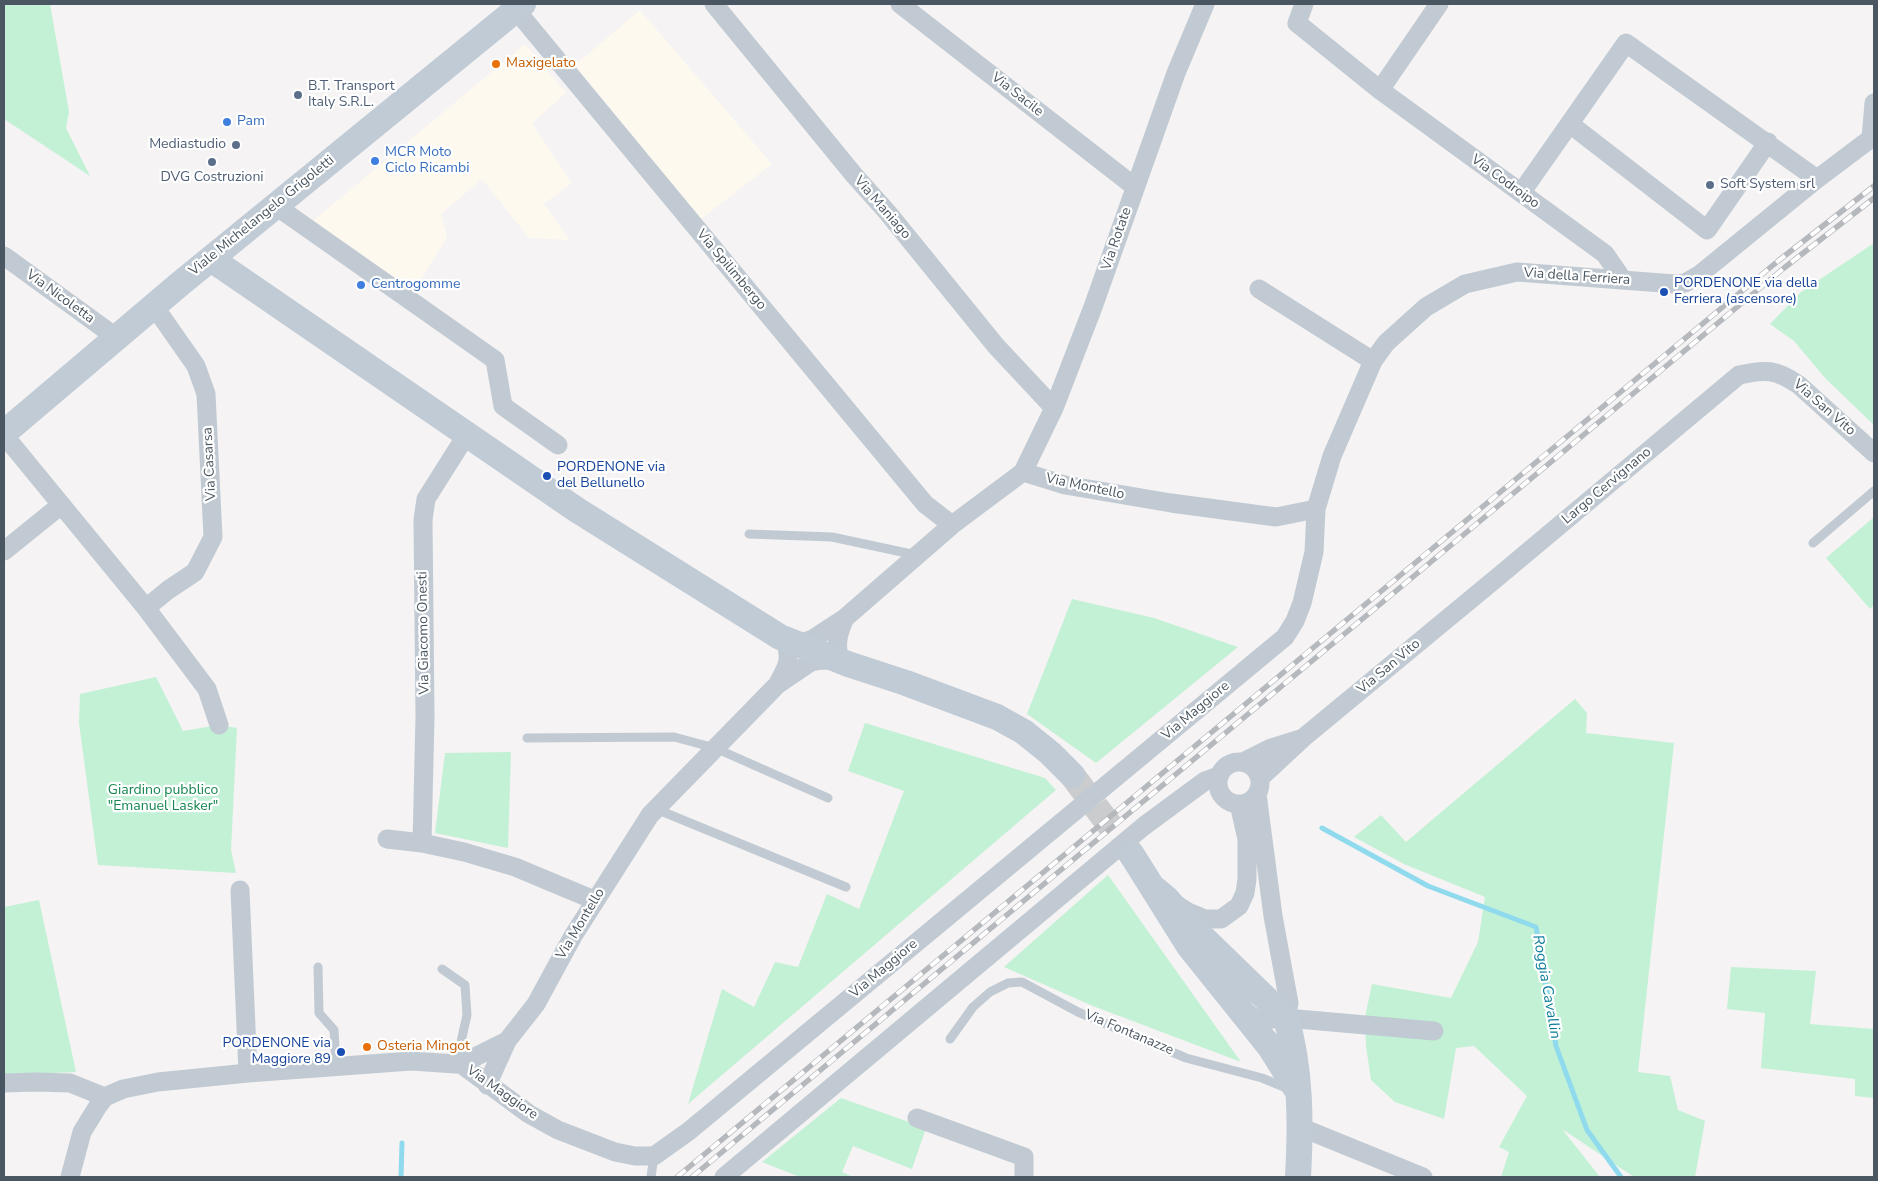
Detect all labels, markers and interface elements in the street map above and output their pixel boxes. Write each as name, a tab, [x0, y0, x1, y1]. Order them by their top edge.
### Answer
place label: Maxigelato	[506, 56, 576, 72]
marker: Maxigelato	[490, 58, 502, 70]
street label: Via Sacile	[988, 70, 1046, 120]
place label: B.T. Transport Italy S.R.L.	[308, 79, 395, 111]
marker: B.T. Transport Italy S.R.L.	[292, 89, 304, 101]
place label: Pam	[237, 114, 265, 130]
marker: Pam	[221, 116, 233, 128]
place label: Mediastudio	[149, 137, 226, 153]
marker: Mediastudio	[230, 139, 242, 151]
place label: MCR Moto Ciclo Ricambi	[385, 145, 469, 178]
street label: Via Codroipo	[1467, 151, 1543, 213]
street label: Viale Michelangelo Grigoletti	[186, 152, 338, 280]
marker: MCR Moto Ciclo Ricambi	[369, 155, 381, 167]
marker: DVG Costruzioni	[206, 156, 218, 168]
place label: DVG Costruzioni	[160, 170, 264, 186]
street label: Via Maniago	[850, 173, 914, 243]
place label: Soft System srl	[1720, 177, 1815, 193]
marker: Soft System srl	[1704, 179, 1716, 191]
street label: Via Rotate	[1098, 205, 1136, 273]
street label: Via Spilimbergo	[692, 226, 770, 314]
street label: Via della Ferriera	[1523, 265, 1631, 289]
street label: Via Nicoletta	[23, 267, 97, 327]
place label: PORDENONE via della Ferriera (ascensore)	[1674, 276, 1817, 308]
place label: Centrogomme	[371, 277, 460, 293]
marker: Centrogomme	[355, 279, 367, 291]
marker: PORDENONE via della Ferriera (ascensore)	[1658, 286, 1670, 298]
street label: Via San Vito	[1789, 376, 1859, 440]
street label: Via Casarsa	[200, 427, 220, 501]
street label: Largo Cervignano	[1559, 444, 1655, 528]
place label: PORDENONE via del Bellunello	[557, 460, 666, 492]
marker: PORDENONE via del Bellunello	[541, 470, 553, 482]
street label: Via Montello	[1044, 470, 1126, 504]
street label: Via Giacomo Onesti	[415, 571, 433, 695]
street label: Via San Vito	[1354, 636, 1424, 698]
street label: Via Maggiore	[1159, 678, 1233, 744]
park label: Giardino pubblico "Emanuel Lasker"	[108, 783, 218, 816]
street label: Via Montello	[553, 885, 609, 963]
water label: Roggia Cavallin	[1528, 934, 1564, 1040]
street label: Via Maggiore	[847, 936, 921, 1002]
street label: Via Fontanazze	[1082, 1007, 1176, 1059]
place label: PORDENONE via Maggiore 89	[222, 1036, 331, 1068]
place label: Osteria Mingot	[377, 1039, 470, 1055]
marker: Osteria Mingot	[361, 1041, 373, 1053]
marker: PORDENONE via Maggiore 89	[335, 1046, 347, 1058]
street label: Via Maggiore	[463, 1062, 541, 1124]

